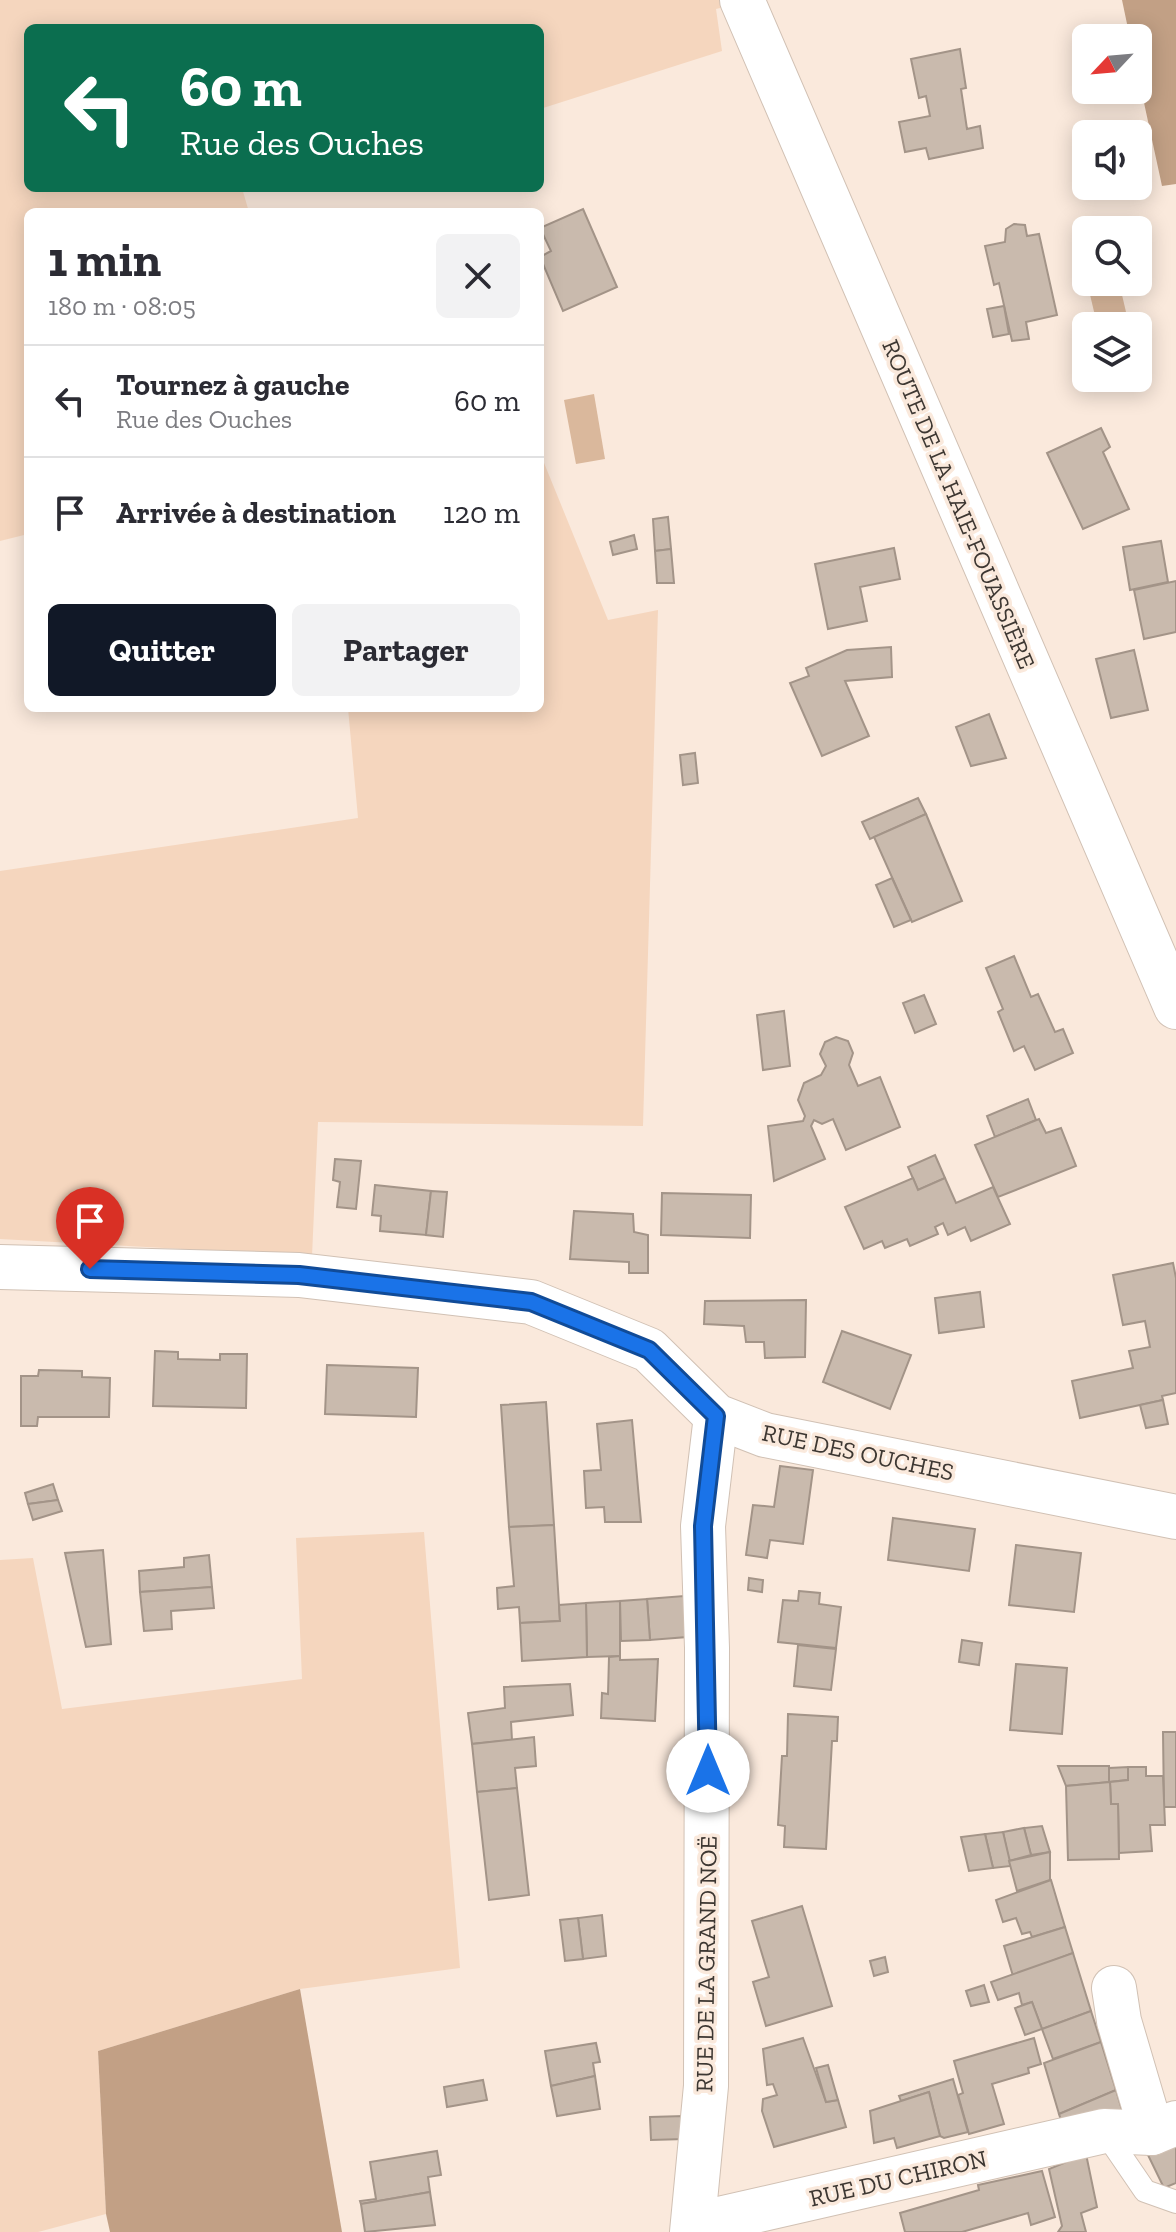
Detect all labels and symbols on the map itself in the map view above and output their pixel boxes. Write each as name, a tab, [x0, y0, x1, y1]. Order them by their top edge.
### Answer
north arrow	[1072, 24, 1152, 104]
street label: ROUTE DE LA HAIE-FOUASSIÈRE	[876, 335, 1042, 673]
pin	[56, 1187, 124, 1269]
street label: RUE DES OUCHES	[760, 1418, 956, 1486]
position arrow	[666, 1729, 750, 1813]
street label: RUE DE LA GRAND NOË	[689, 1835, 723, 2093]
street label: RUE DU CHIRON	[806, 2143, 990, 2213]

